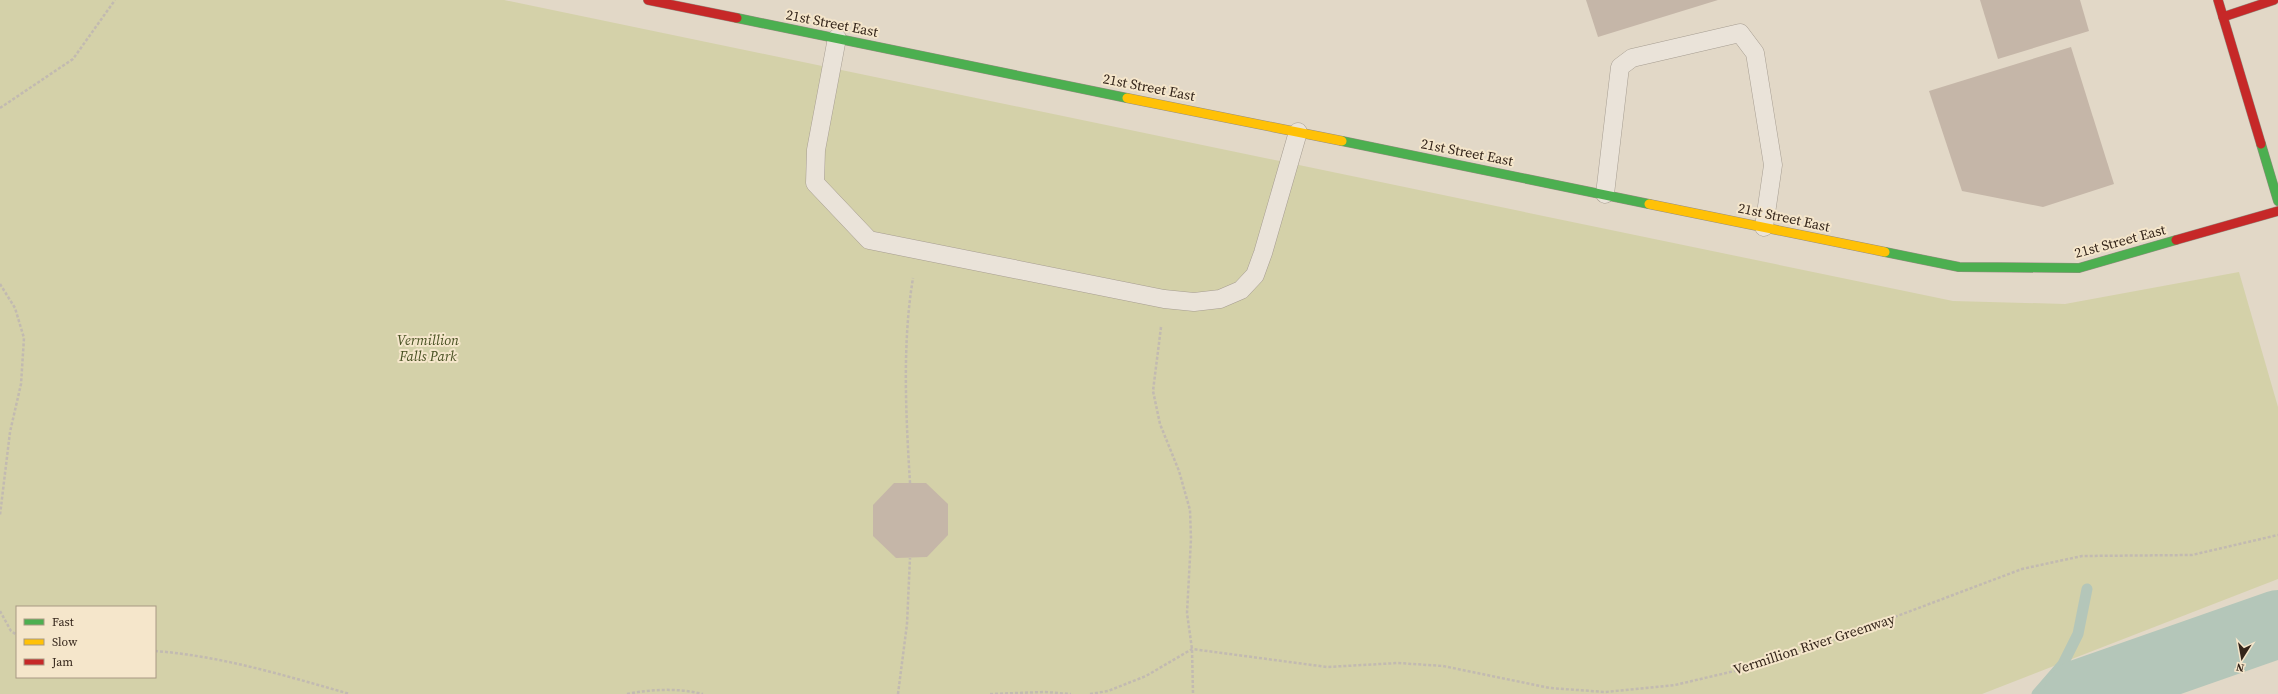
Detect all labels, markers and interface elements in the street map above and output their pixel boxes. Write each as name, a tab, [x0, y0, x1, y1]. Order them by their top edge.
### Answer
street label: 21st Street East	[784, 4, 880, 42]
street label: 21st Street East	[1101, 68, 1197, 106]
street label: 21st Street East	[1419, 133, 1515, 171]
street label: 21st Street East	[1736, 197, 1832, 237]
street label: 21st Street East	[2072, 219, 2168, 263]
park label: Vermillion Falls Park	[397, 330, 459, 366]
legend	[16, 606, 156, 678]
street label: Vermillion River Greenway	[1731, 608, 1898, 680]
text: Fast	[52, 614, 74, 630]
text: Slow	[52, 634, 78, 650]
north arrow	[2222, 638, 2262, 678]
text: Jam	[51, 654, 73, 670]
text: N	[2235, 659, 2246, 675]

